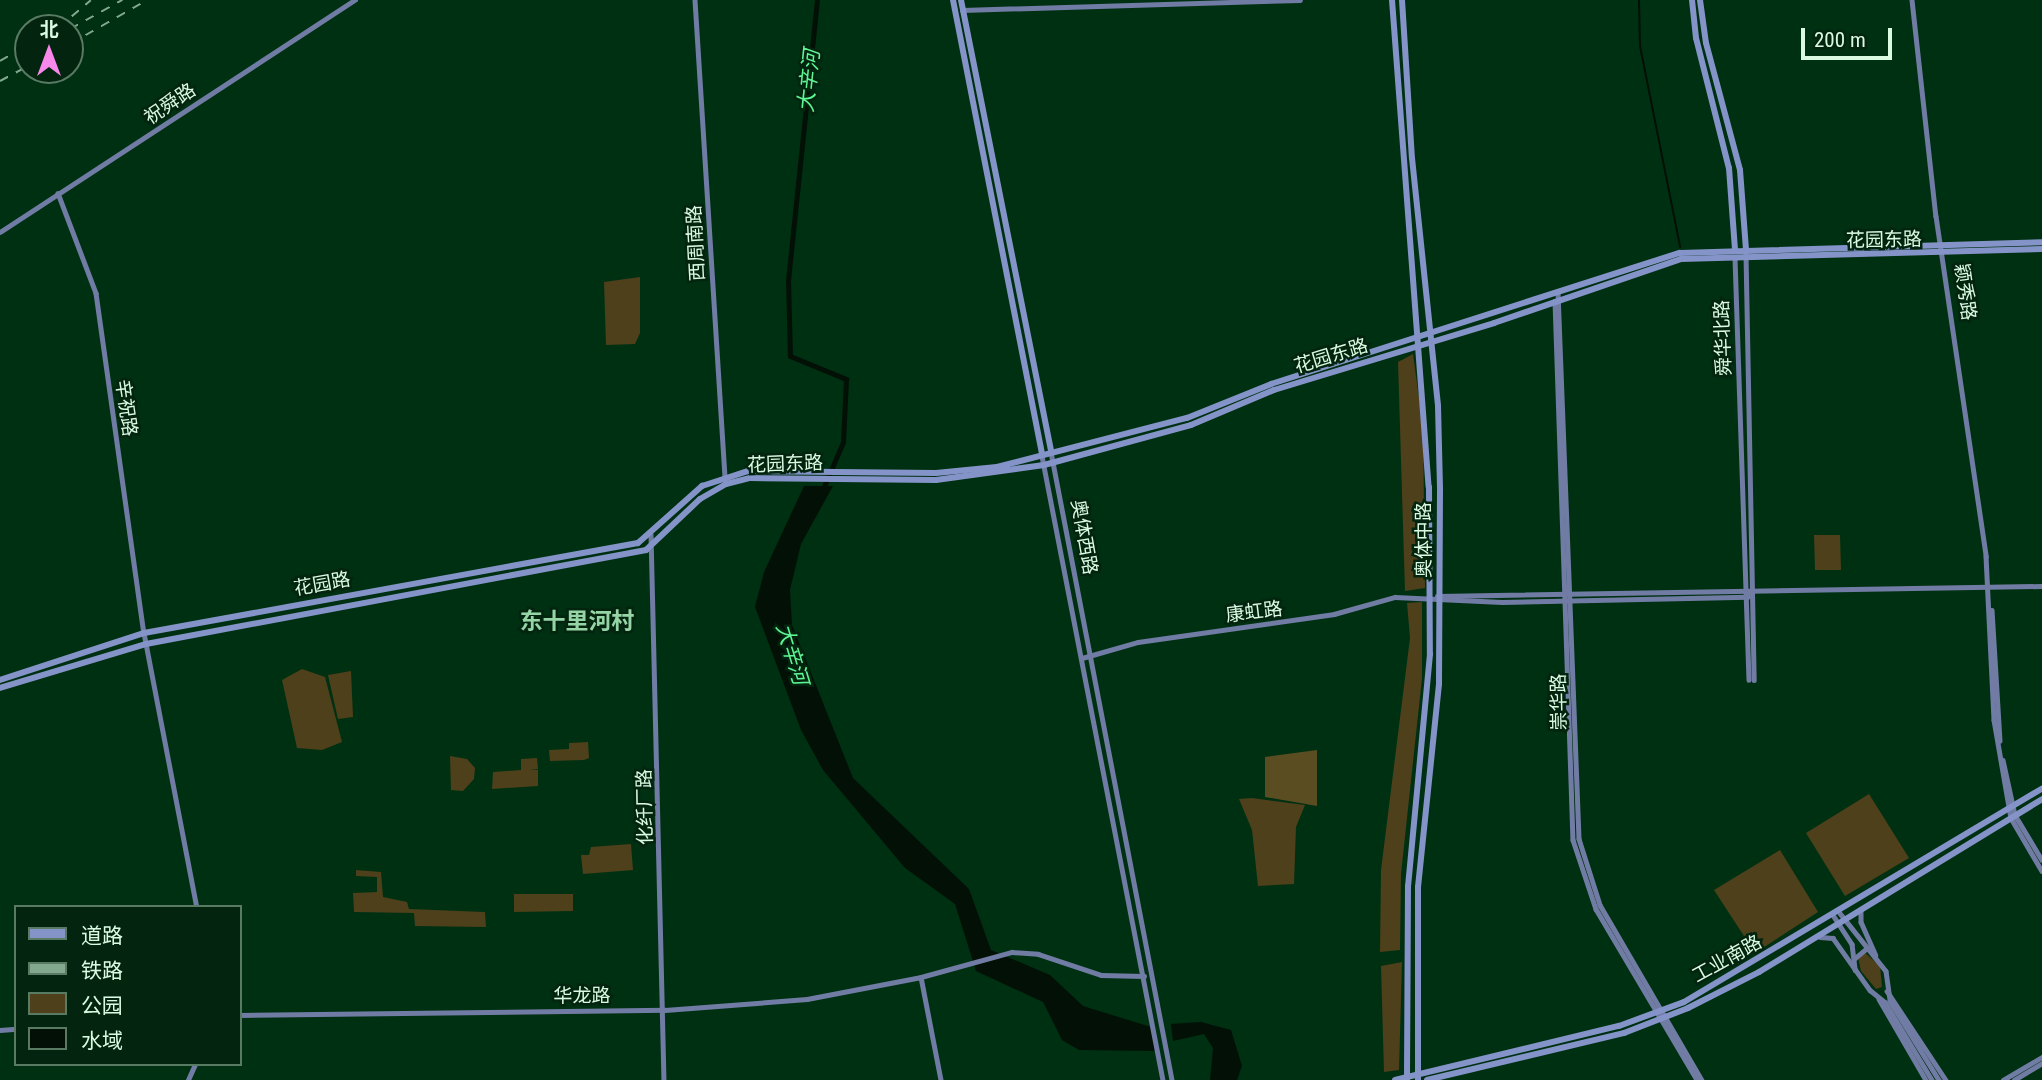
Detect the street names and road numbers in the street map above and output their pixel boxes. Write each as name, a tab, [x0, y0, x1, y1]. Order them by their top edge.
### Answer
street label: 祝舜路	[140, 79, 200, 129]
street label: 西周南路	[683, 204, 709, 282]
street label: 花园东路	[1846, 228, 1922, 252]
street label: 颖秀路	[1950, 262, 1980, 322]
street label: 舜华北路	[1710, 300, 1736, 376]
street label: 花园东路	[1291, 334, 1371, 378]
street label: 辛祝路	[111, 378, 141, 438]
street label: 花园东路	[747, 451, 823, 477]
street label: 奥体西路	[1066, 498, 1102, 576]
street label: 奥体中路	[1413, 502, 1435, 578]
street label: 花园路	[292, 568, 352, 600]
street label: 康虹路	[1224, 597, 1284, 627]
street label: 崇华路	[1547, 673, 1571, 731]
street label: 化纤厂路	[633, 769, 657, 845]
street label: 工业南路	[1688, 931, 1766, 987]
street label: 华龙路	[554, 985, 610, 1007]

